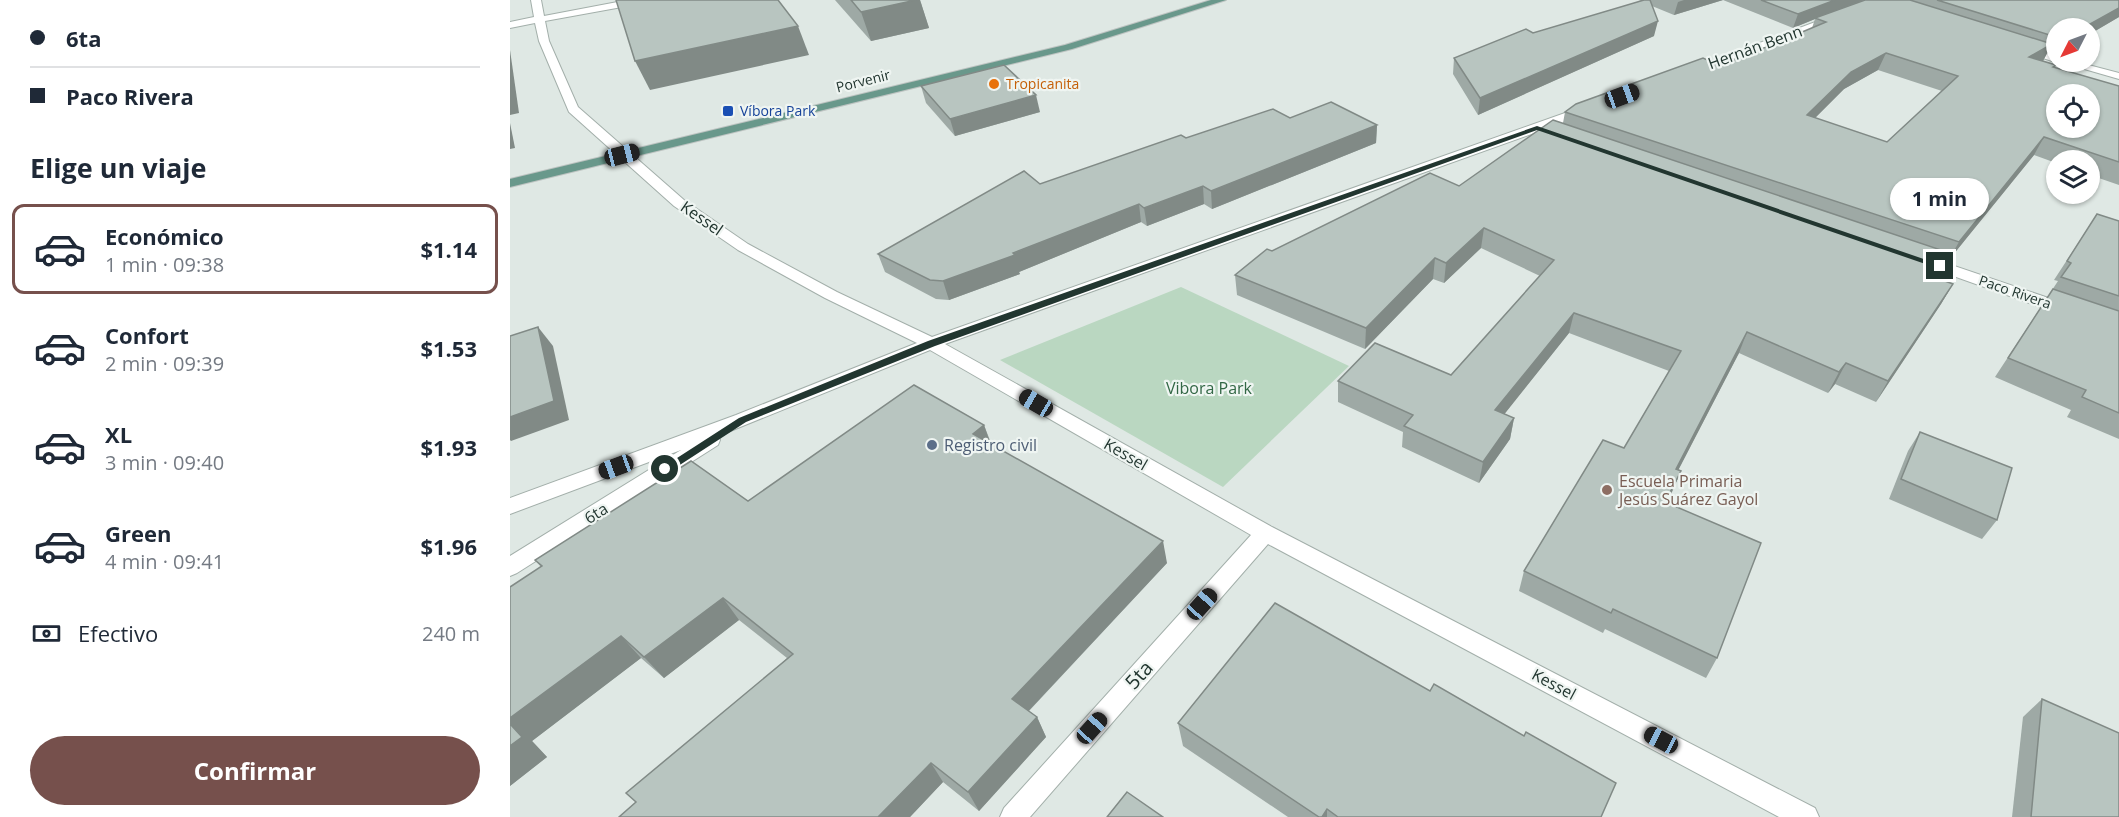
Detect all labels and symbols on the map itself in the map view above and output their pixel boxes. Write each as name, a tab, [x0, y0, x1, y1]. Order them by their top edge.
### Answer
north arrow	[2046, 18, 2100, 72]
street label: Hernán Benn	[1705, 20, 1805, 74]
street label: Porvenir	[834, 65, 892, 96]
place label: Tropicanita	[1006, 74, 1079, 93]
marker: Tropicanita	[987, 77, 1001, 91]
car	[1602, 81, 1642, 111]
place label: Víbora Park	[740, 101, 816, 120]
marker: Víbora Park	[721, 104, 735, 118]
car	[602, 142, 642, 168]
callout: 1 min	[1890, 179, 1990, 221]
street label: Kessel	[676, 195, 728, 241]
route end	[1926, 252, 1953, 279]
street label: Paco Rivera	[1976, 270, 2054, 313]
park label: Vibora Park	[1166, 377, 1253, 399]
car	[1016, 386, 1056, 420]
street label: Kessel	[1100, 433, 1152, 475]
place label: Registro civil	[944, 434, 1037, 456]
marker: Registro civil	[925, 438, 939, 452]
car	[596, 452, 636, 482]
route start	[651, 455, 678, 482]
place label: Escuela Primaria Jesús Suárez Gayol	[1617, 470, 1758, 510]
marker: Escuela Primaria Jesús Suárez Gayol	[1600, 483, 1614, 497]
street label: 6ta	[580, 497, 612, 529]
car	[1183, 585, 1221, 623]
street label: 5ta	[1119, 655, 1159, 695]
street label: Kessel	[1528, 663, 1580, 705]
car	[1073, 709, 1111, 747]
car	[1641, 724, 1681, 756]

